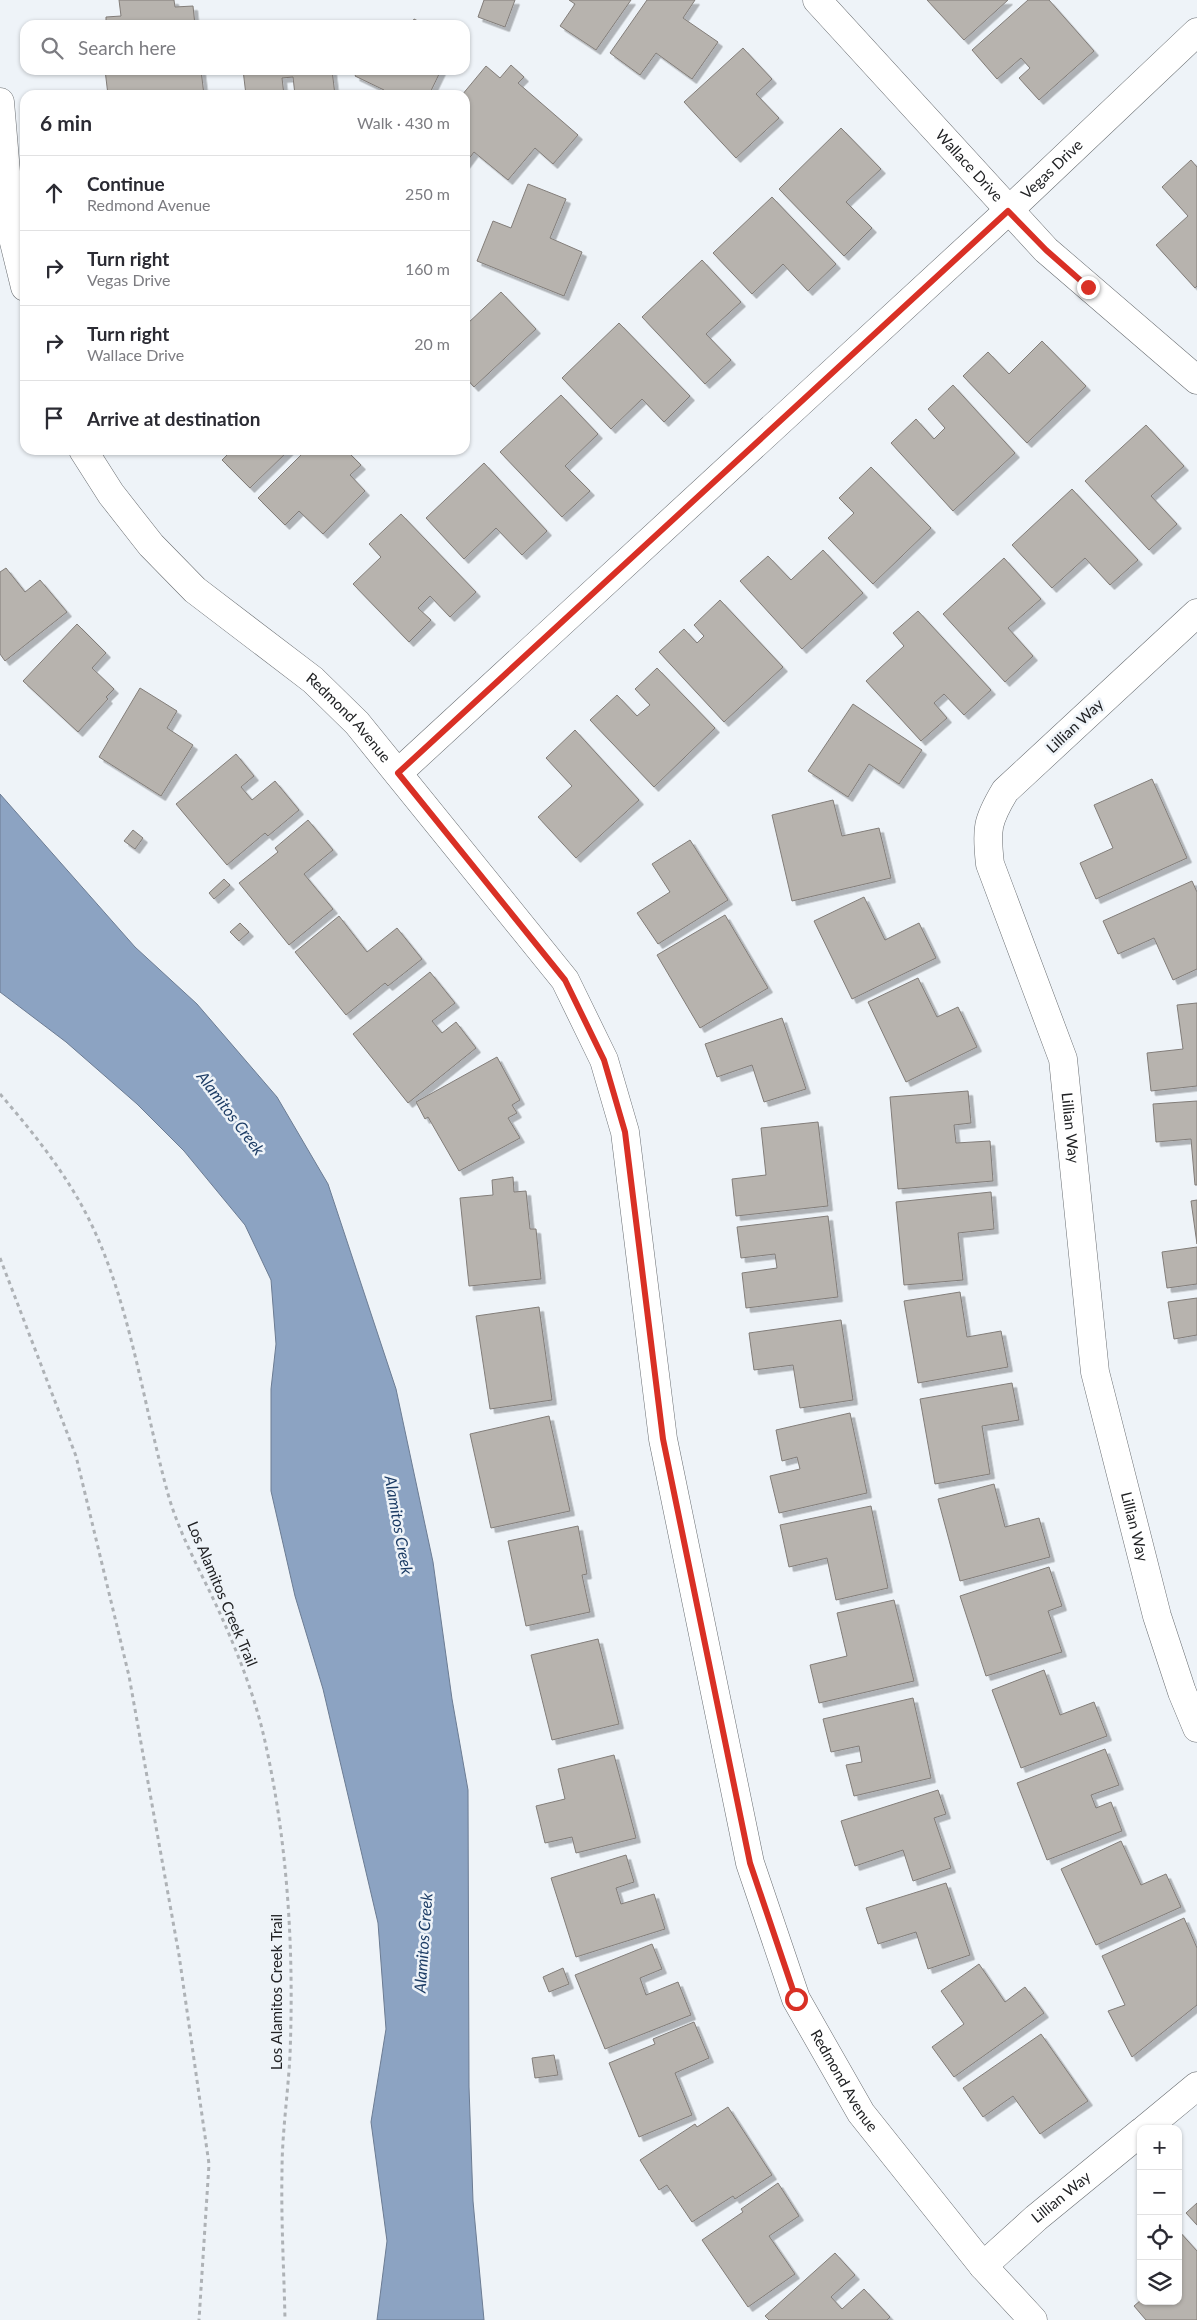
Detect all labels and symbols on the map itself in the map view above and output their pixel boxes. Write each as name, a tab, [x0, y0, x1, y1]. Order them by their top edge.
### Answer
street label: Wallace Drive	[932, 125, 1007, 205]
street label: Vegas Drive	[1017, 135, 1086, 202]
route end	[1077, 276, 1100, 299]
street label: Redmond Avenue	[303, 668, 395, 766]
street label: Lillian Way	[1042, 694, 1107, 756]
water label: Alamitos Creek	[193, 1066, 269, 1159]
street label: Lillian Way	[1058, 1091, 1084, 1164]
water label: Alamitos Creek	[381, 1473, 418, 1576]
street label: Lillian Way	[1118, 1490, 1153, 1563]
street label: Los Alamitos Creek Trail	[184, 1518, 262, 1669]
water label: Alamitos Creek	[409, 1892, 435, 1995]
street label: Los Alamitos Creek Trail	[267, 1914, 285, 2070]
route start	[785, 1988, 808, 2011]
street label: Redmond Avenue	[807, 2026, 882, 2135]
street label: Lillian Way	[1027, 2167, 1094, 2226]

